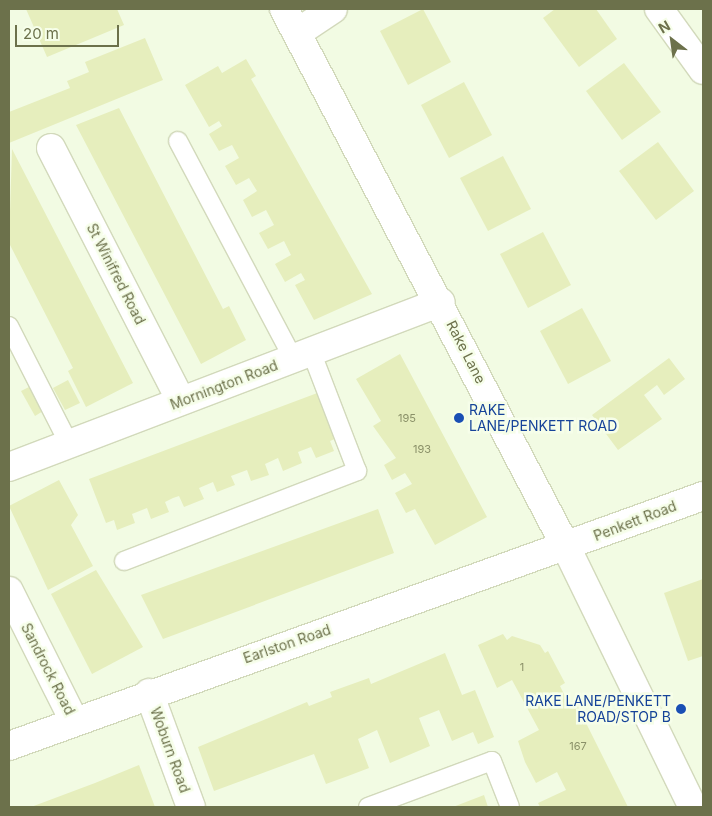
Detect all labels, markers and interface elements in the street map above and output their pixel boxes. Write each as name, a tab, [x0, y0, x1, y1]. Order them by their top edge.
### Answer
scale bar	[18, 15, 121, 47]
north arrow	[647, 15, 697, 65]
text: N	[655, 17, 673, 37]
text: 20 m	[23, 24, 59, 43]
street label: St Winifred Road	[83, 221, 149, 327]
street label: Rake Lane	[443, 318, 489, 386]
street label: Mornington Road	[168, 357, 280, 413]
place label: RAKE LANE/PENKETT ROAD	[469, 402, 617, 434]
house number: 195	[398, 411, 416, 425]
marker: RAKE LANE/PENKETT ROAD	[453, 412, 465, 424]
house number: 193	[413, 442, 431, 456]
street label: Penkett Road	[591, 498, 679, 544]
street label: Sandrock Road	[18, 620, 78, 718]
street label: Earlston Road	[241, 621, 333, 667]
house number: 1	[520, 660, 524, 674]
place label: RAKE LANE/PENKETT ROAD/STOP B	[525, 693, 671, 726]
marker: RAKE LANE/PENKETT ROAD/STOP B	[675, 703, 687, 715]
street label: Woburn Road	[147, 705, 193, 795]
house number: 167	[569, 739, 587, 753]

